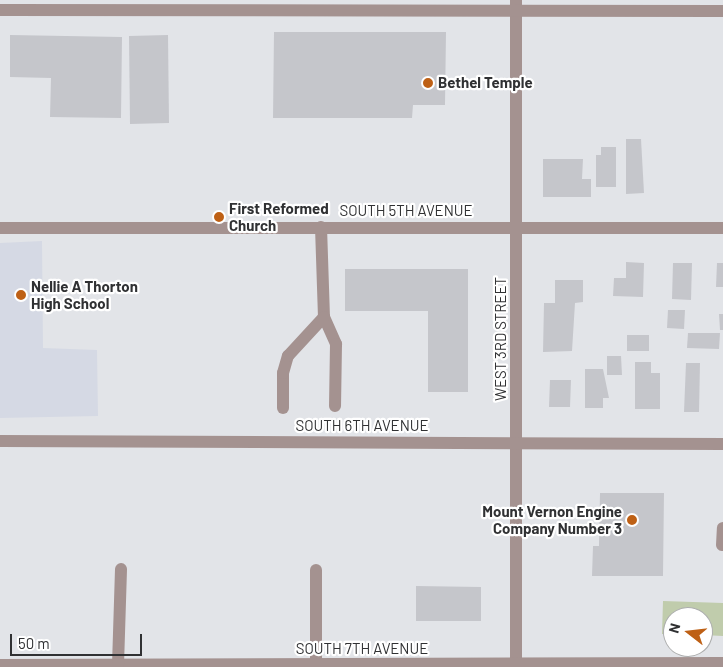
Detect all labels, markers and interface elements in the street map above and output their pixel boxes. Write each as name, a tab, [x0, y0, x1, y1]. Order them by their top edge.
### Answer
place label: Bethel Temple	[438, 74, 533, 92]
marker: Bethel Temple	[422, 77, 434, 89]
place label: First Reformed Church	[229, 199, 329, 234]
street label: SOUTH 5TH AVENUE	[339, 202, 473, 220]
marker: First Reformed Church	[213, 211, 225, 223]
place label: Nellie A Thorton High School	[31, 277, 138, 312]
street label: WEST 3RD STREET	[492, 277, 510, 401]
marker: Nellie A Thorton High School	[15, 289, 27, 301]
street label: SOUTH 6TH AVENUE	[295, 417, 429, 435]
place label: Mount Vernon Engine Company Number 3	[482, 502, 622, 537]
marker: Mount Vernon Engine Company Number 3	[626, 514, 638, 526]
north arrow	[663, 607, 713, 657]
text: N	[665, 621, 684, 635]
scale bar	[12, 624, 145, 656]
text: 50 m	[18, 634, 50, 652]
street label: SOUTH 7TH AVENUE	[296, 640, 428, 658]

